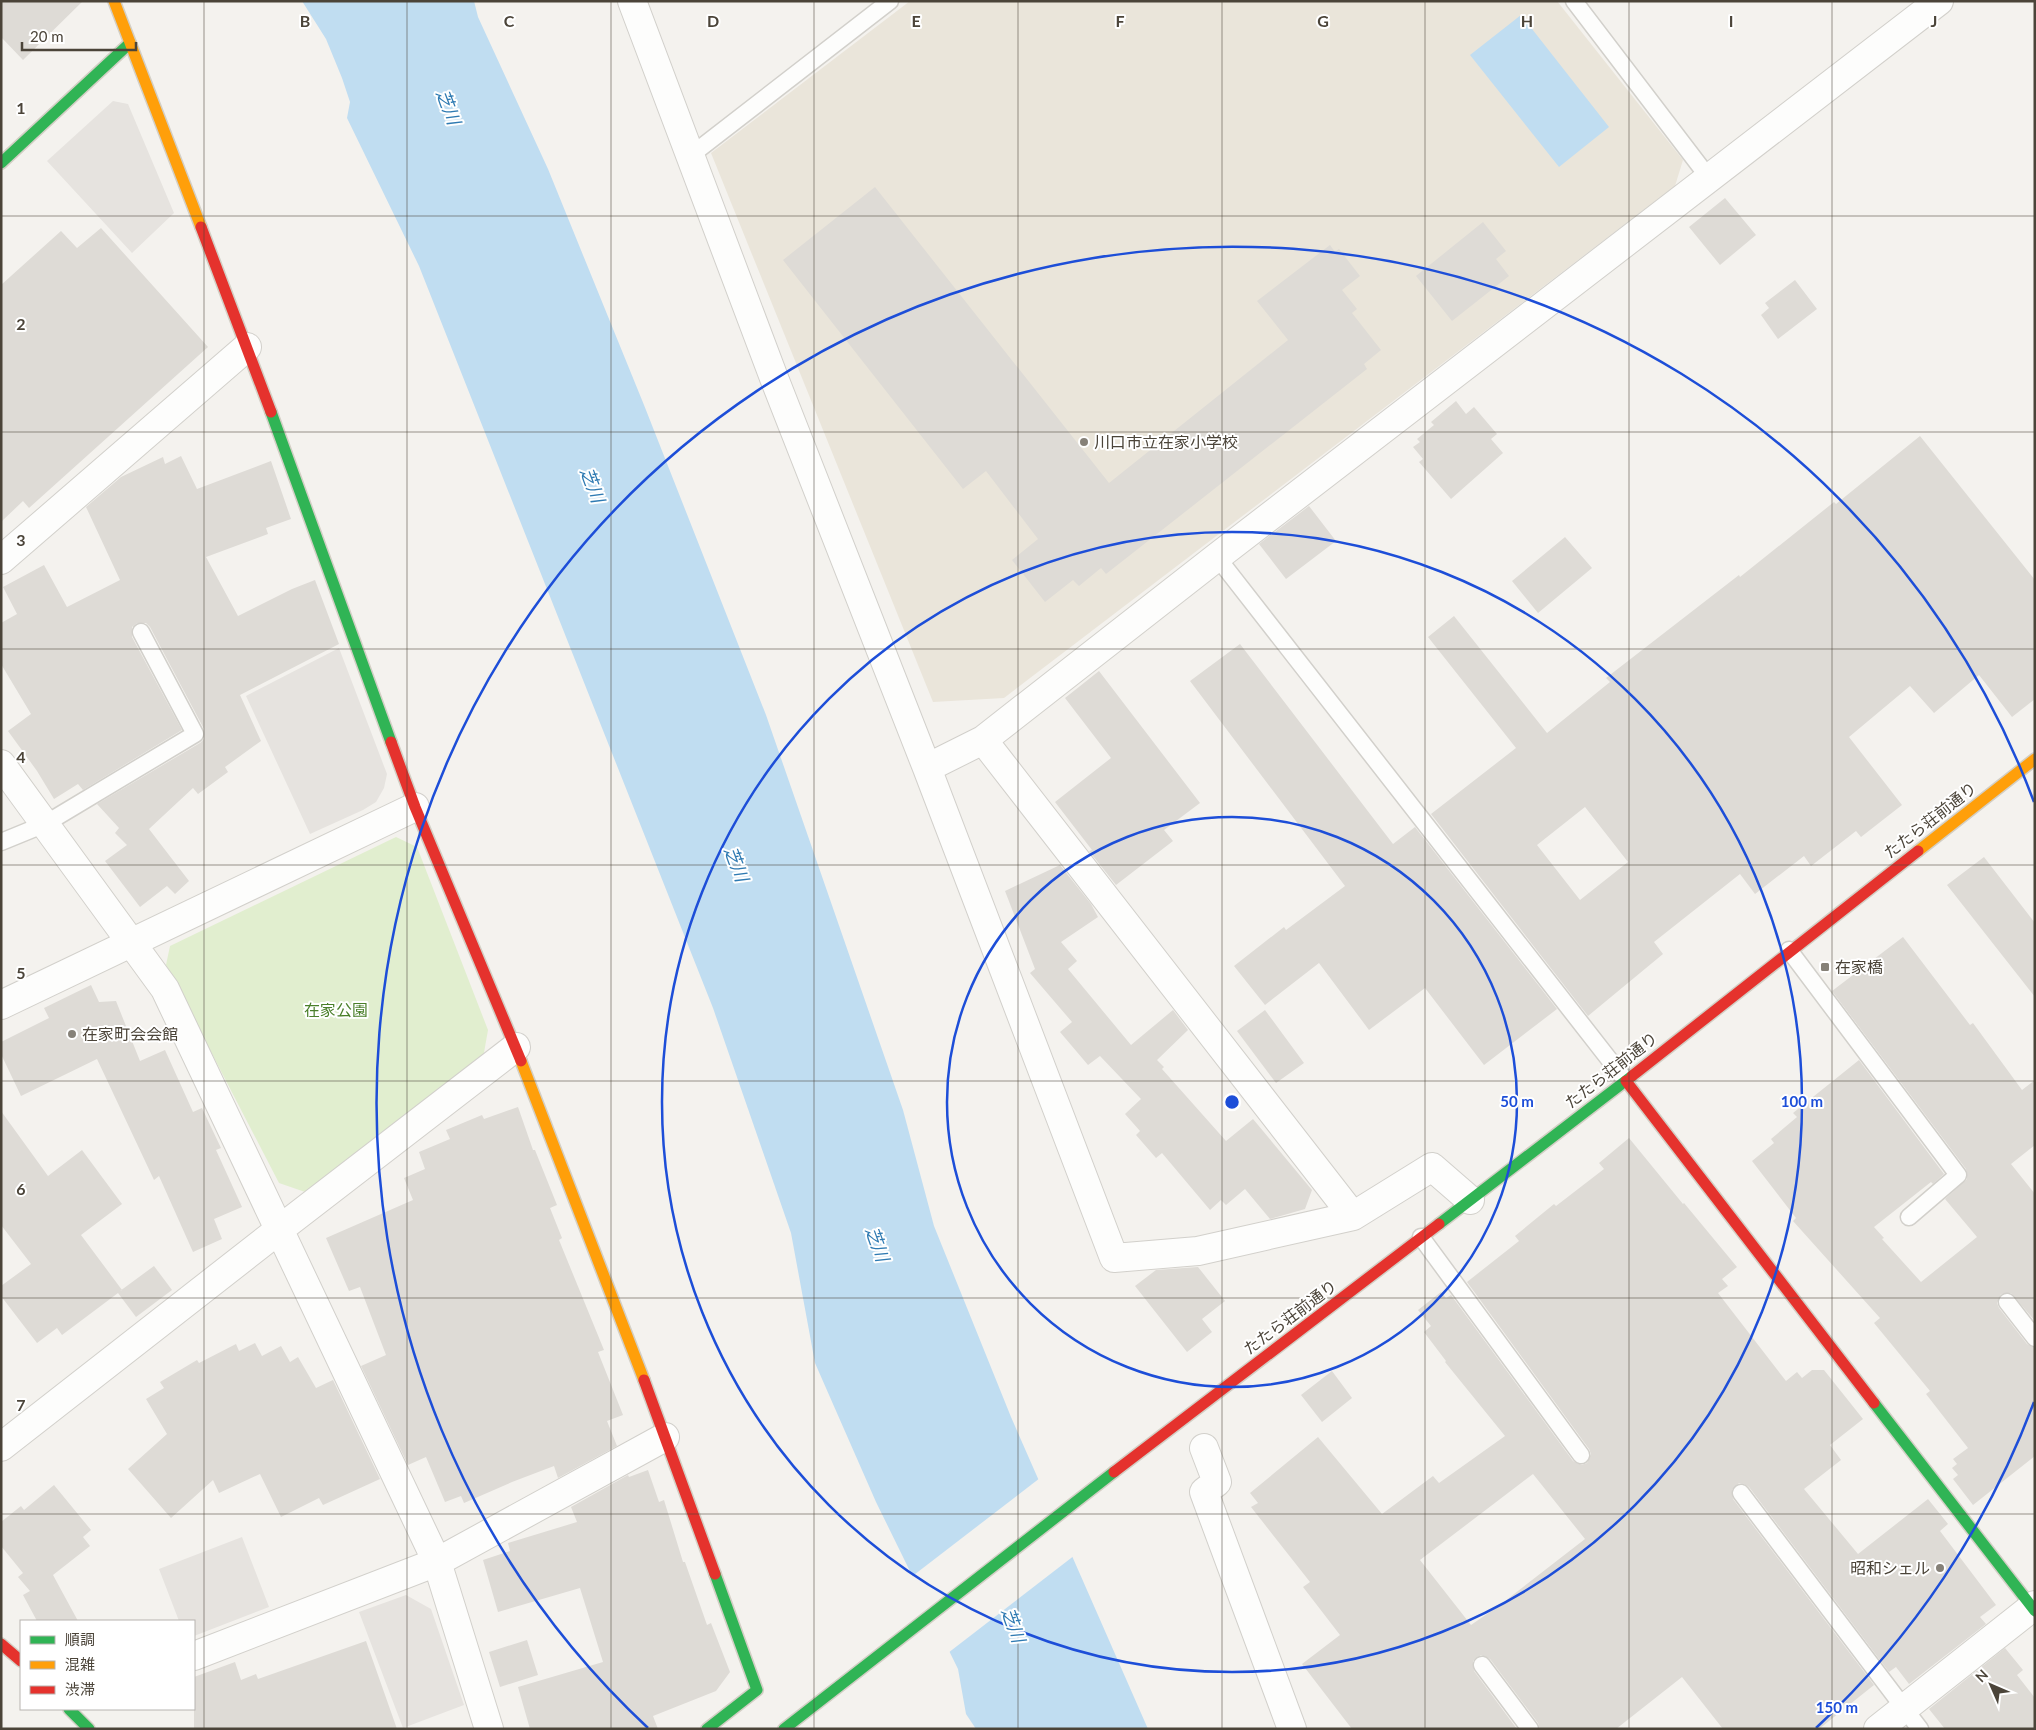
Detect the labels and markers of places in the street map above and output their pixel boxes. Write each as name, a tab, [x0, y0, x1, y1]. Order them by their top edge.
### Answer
place label: 川口市立在家小学校	[1094, 432, 1238, 451]
marker: 川口市立在家小学校	[1078, 436, 1090, 448]
place label: 在家橋	[1835, 957, 1883, 976]
marker: 在家橋	[1819, 961, 1831, 973]
place label: 在家町会会館	[82, 1024, 178, 1043]
marker: 在家町会会館	[66, 1028, 78, 1040]
centre of rings	[1223, 1093, 1241, 1111]
place label: 昭和シェル	[1850, 1558, 1930, 1577]
marker: 昭和シェル	[1934, 1562, 1946, 1574]

